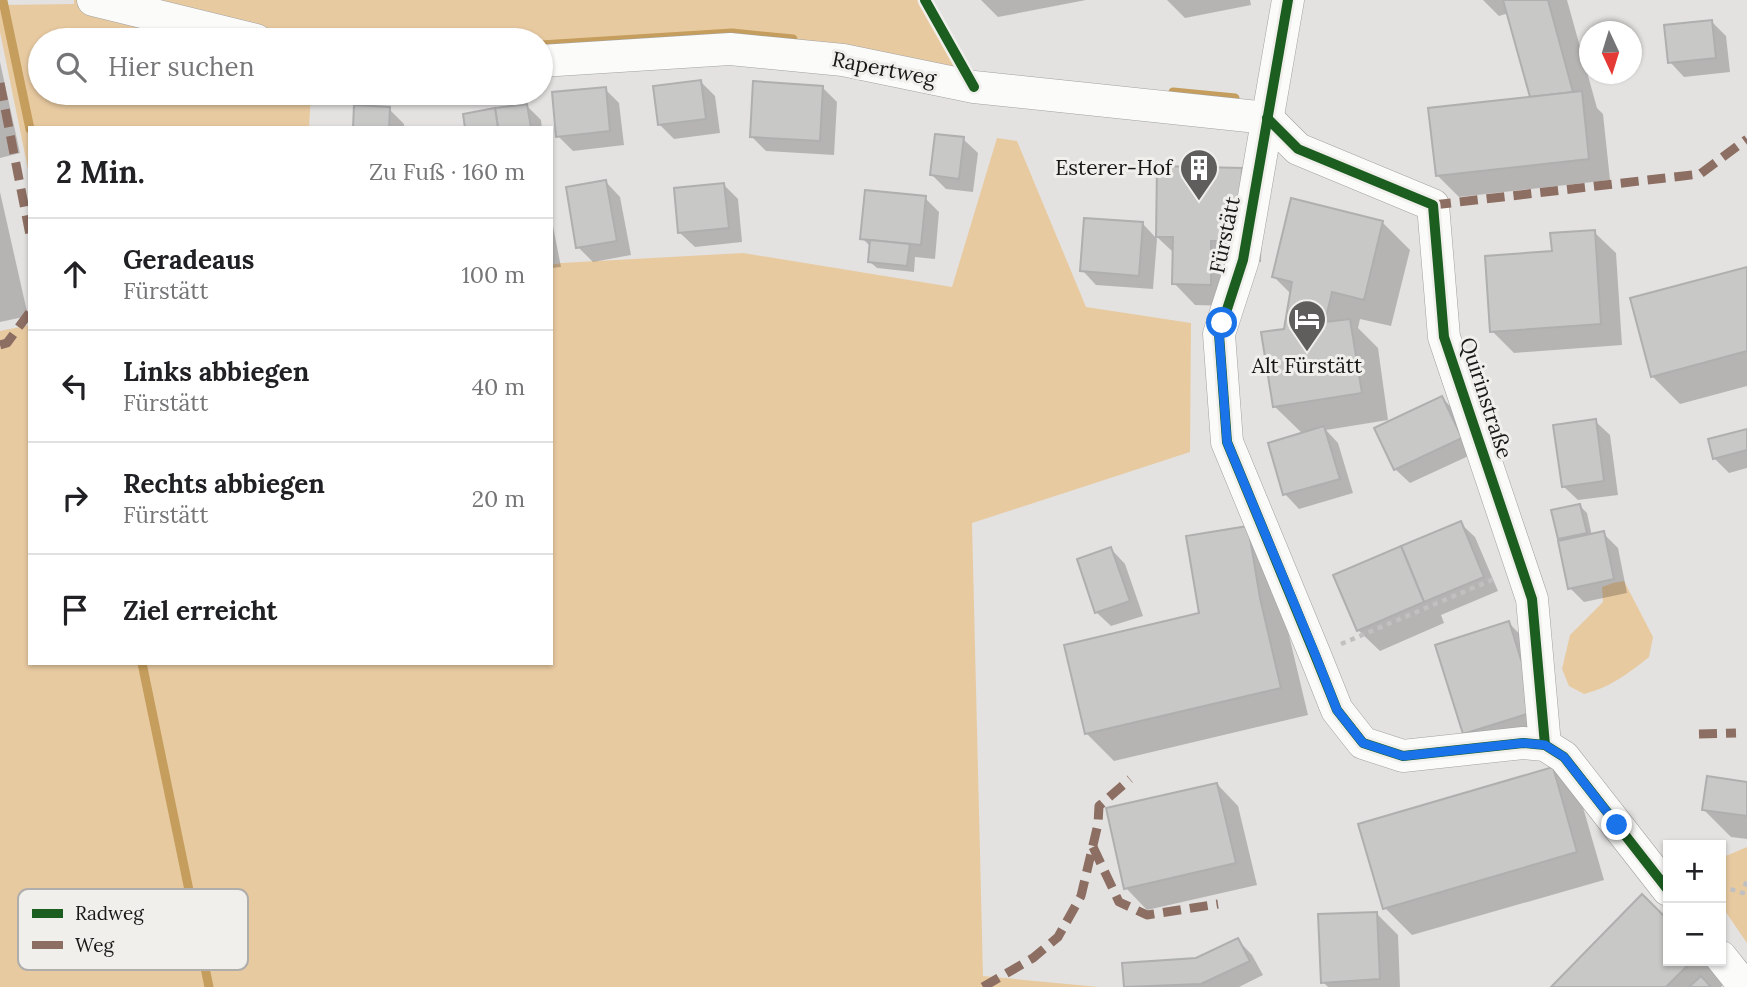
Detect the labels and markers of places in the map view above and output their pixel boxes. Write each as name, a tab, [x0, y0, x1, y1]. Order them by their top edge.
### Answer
building icon: Esterer-Hof	[1178, 147, 1220, 202]
place label: Esterer-Hof	[1055, 154, 1174, 181]
hotel icon: Alt Fürstätt	[1286, 298, 1328, 353]
place label: Alt Fürstätt	[1251, 352, 1363, 379]

